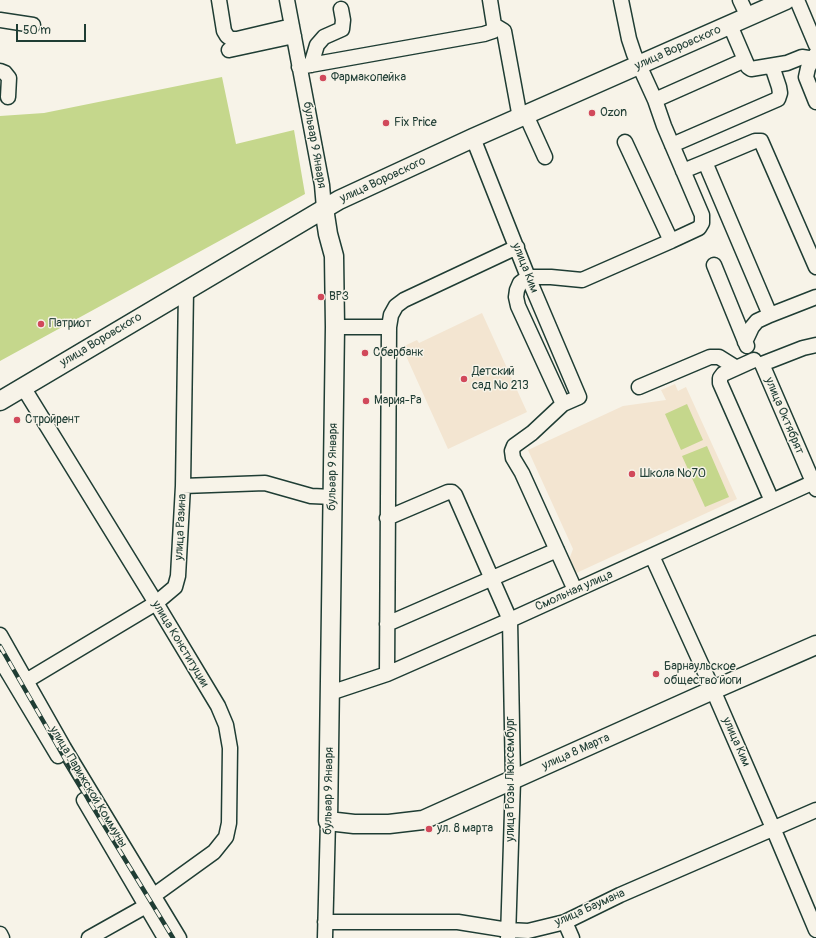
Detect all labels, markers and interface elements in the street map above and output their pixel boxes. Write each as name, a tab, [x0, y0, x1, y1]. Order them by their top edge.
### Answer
scale bar	[18, 16, 88, 42]
text: 50 m	[23, 23, 51, 38]
street label: улица Воровского	[633, 23, 723, 73]
place label: Фармакопейка	[331, 71, 406, 85]
marker: Фармакопейка	[318, 73, 328, 83]
street label: бульвар 9 Января	[299, 100, 329, 190]
place label: Ozon	[600, 106, 627, 120]
marker: Ozon	[587, 108, 597, 118]
place label: Fix Price	[394, 116, 437, 130]
marker: Fix Price	[381, 118, 391, 128]
street label: улица Воровского	[338, 154, 428, 206]
street label: улица Ким	[508, 241, 542, 295]
place label: ВРЗ	[329, 290, 349, 304]
marker: ВРЗ	[316, 292, 326, 302]
street label: улица Воровского	[57, 310, 145, 370]
place label: Патриот	[49, 317, 91, 331]
marker: Патриот	[36, 319, 46, 329]
place label: Сбербанк	[373, 346, 424, 360]
marker: Сбербанк	[360, 348, 370, 358]
place label: Детский сад № 213	[472, 365, 529, 393]
marker: Детский сад № 213	[459, 374, 469, 384]
street label: улица Октябрят	[761, 375, 807, 457]
place label: Мария-Ра	[374, 394, 422, 408]
marker: Мария-Ра	[361, 396, 371, 406]
place label: Стройрент	[25, 413, 80, 427]
marker: Стройрент	[12, 415, 22, 425]
street label: бульвар 9 Января	[325, 423, 341, 511]
place label: Школа №70	[640, 467, 706, 481]
marker: Школа №70	[627, 469, 637, 479]
street label: улица Разина	[172, 493, 190, 561]
street label: Смольная улица	[533, 567, 615, 615]
street label: улица Конституции	[148, 598, 212, 690]
place label: Барнаульское общество йоги	[664, 660, 741, 688]
marker: Барнаульское общество йоги	[651, 669, 661, 679]
street label: улица Ким	[719, 715, 753, 769]
street label: улица Розы Люксембург	[504, 716, 518, 842]
street label: улица Парижской Коммуны	[46, 724, 130, 850]
street label: улица 8 Марта	[540, 731, 612, 773]
street label: бульвар 9 Января	[321, 747, 337, 835]
place label: ул. 8 марта	[437, 822, 493, 836]
marker: ул. 8 марта	[424, 824, 434, 834]
street label: улица Баумана	[553, 886, 627, 930]

